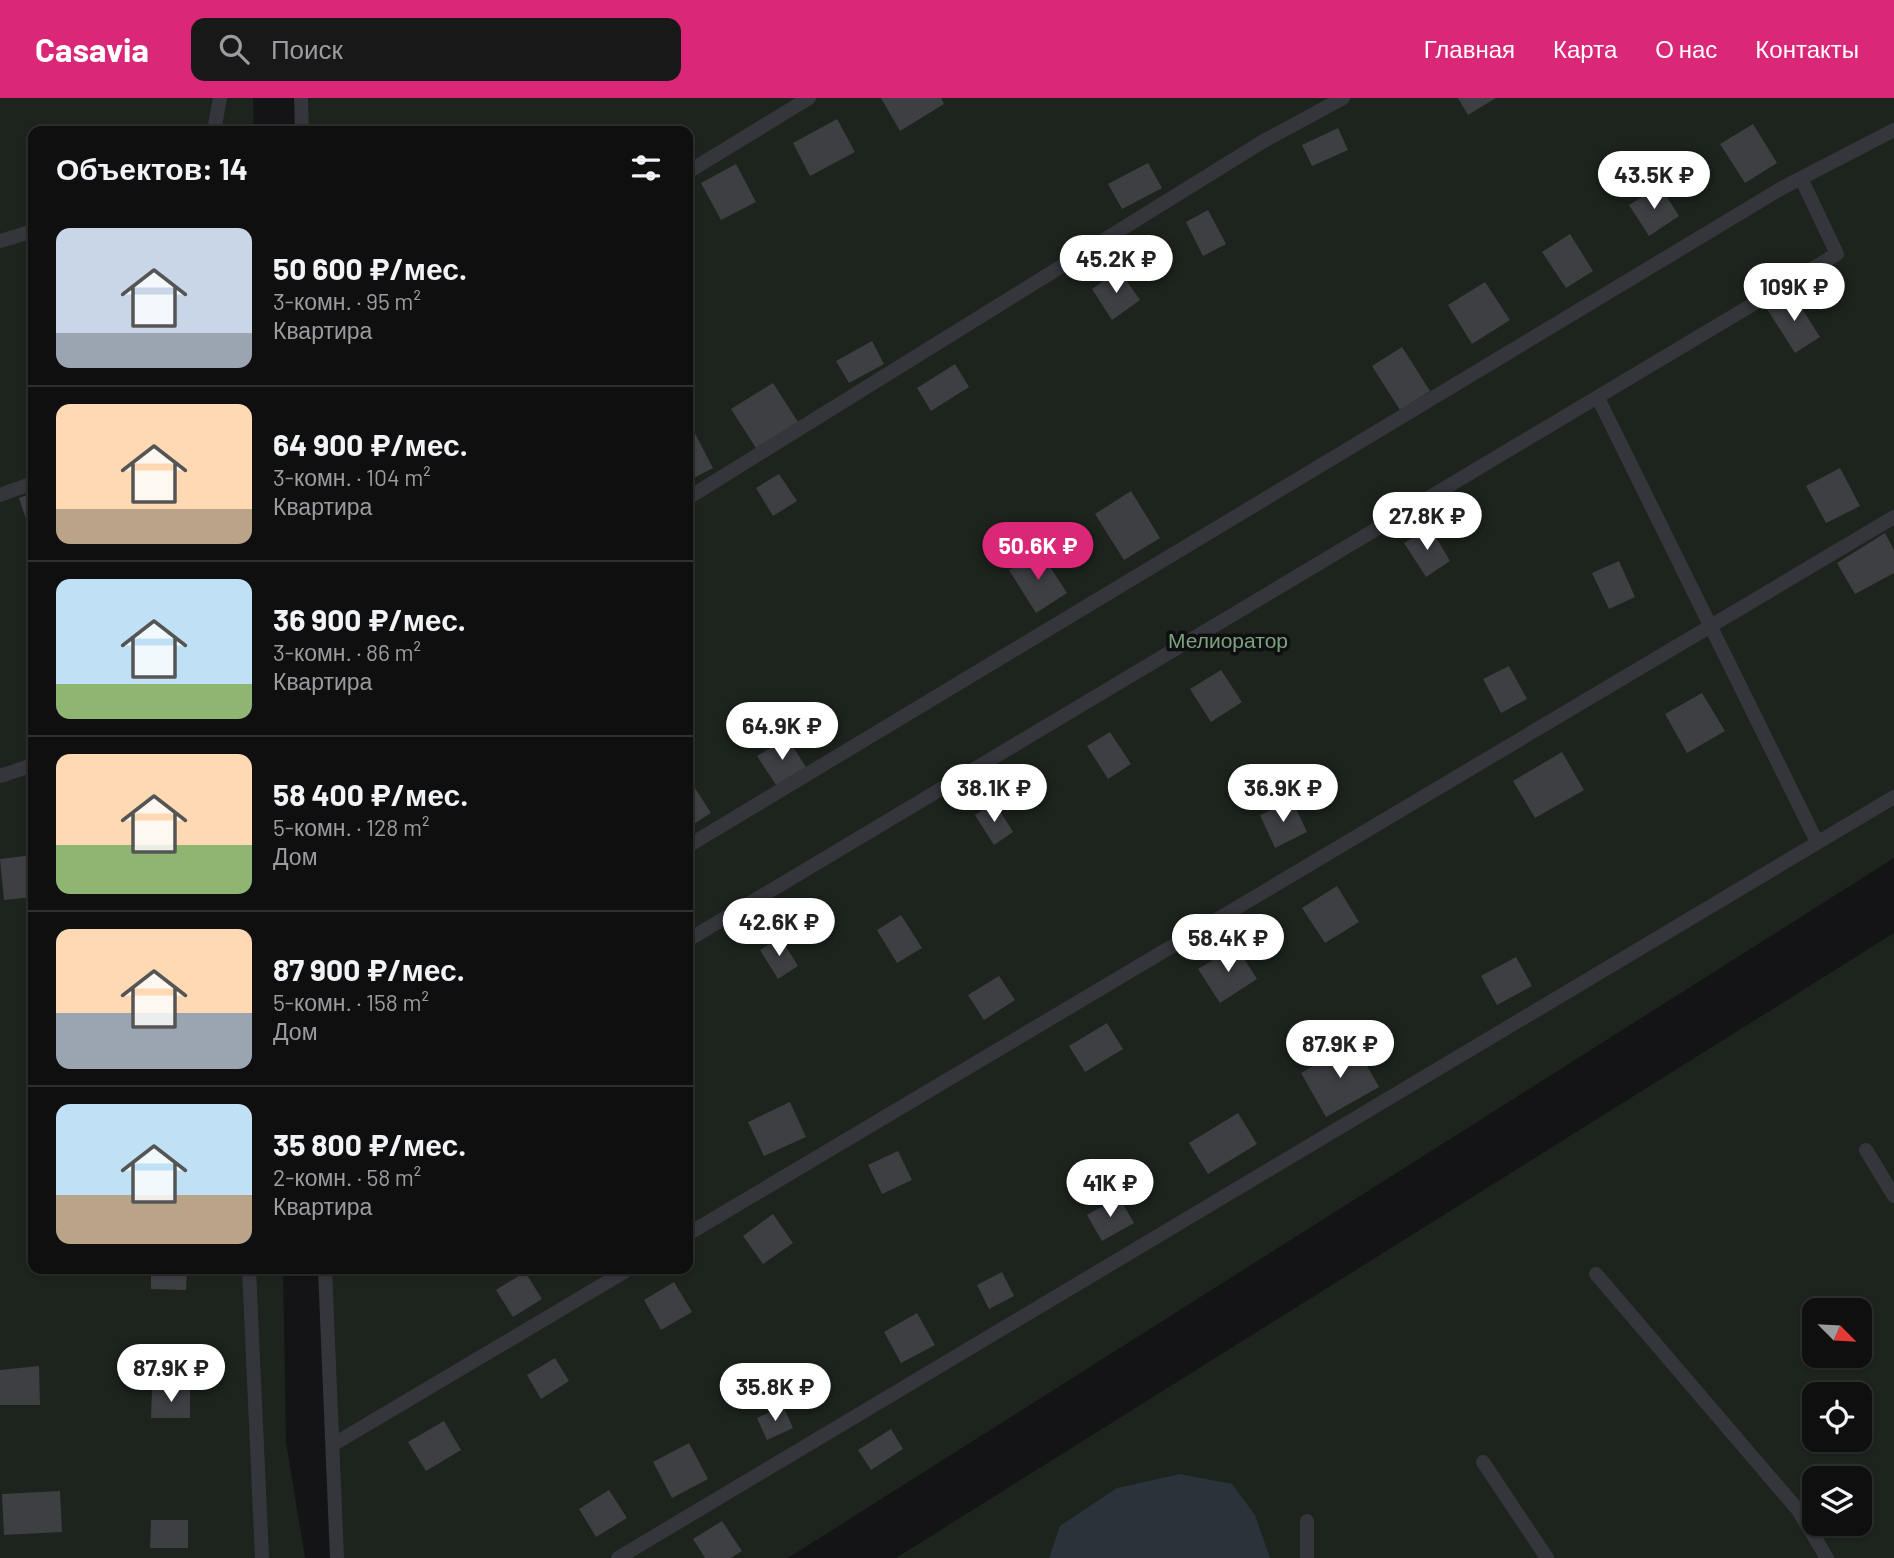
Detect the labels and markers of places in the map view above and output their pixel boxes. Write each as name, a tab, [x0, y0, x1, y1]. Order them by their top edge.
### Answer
pin: 43.5K ₽	[1589, 152, 1719, 211]
pin: 45.2K ₽	[1051, 236, 1181, 295]
pin: 109K ₽	[1737, 264, 1851, 323]
pin: 27.8K ₽	[1362, 492, 1492, 552]
pin: 50.6K ₽	[973, 522, 1103, 582]
pin: 64.9K ₽	[717, 702, 847, 762]
pin: 38.1K ₽	[929, 764, 1059, 824]
pin: 36.9K ₽	[1218, 764, 1348, 824]
pin: 42.6K ₽	[714, 898, 844, 958]
pin: 58.4K ₽	[1163, 914, 1293, 974]
pin: 87.9K ₽	[1275, 1020, 1405, 1080]
pin: 41K ₽	[1061, 1160, 1159, 1219]
pin: 87.9K ₽	[106, 1344, 236, 1404]
pin: 35.8K ₽	[710, 1364, 840, 1423]

